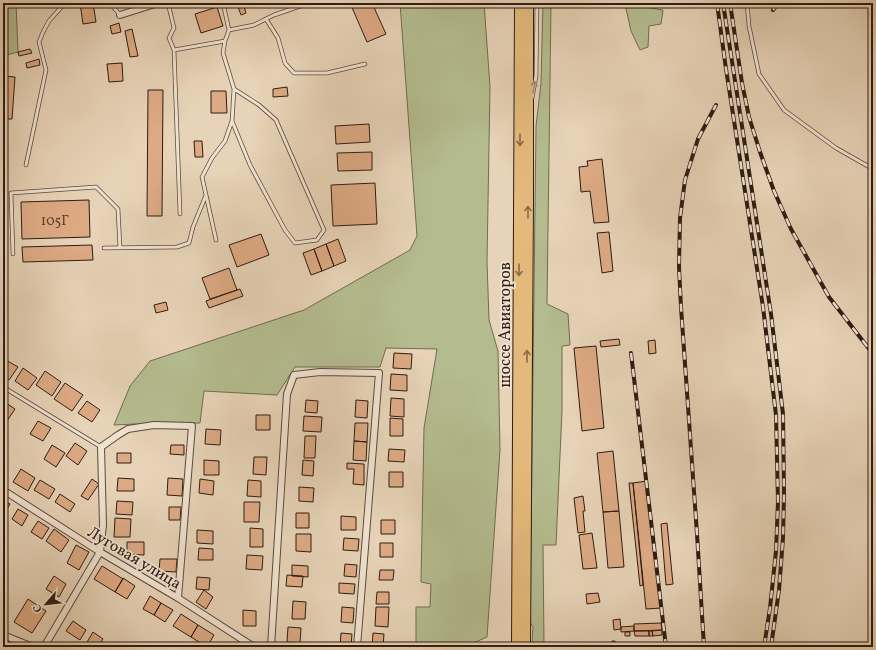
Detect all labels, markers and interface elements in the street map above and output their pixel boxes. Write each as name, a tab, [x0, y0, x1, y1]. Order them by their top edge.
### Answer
one-way arrow	[530, 80, 538, 93]
one-way arrow	[516, 133, 524, 146]
one-way arrow	[524, 206, 532, 219]
house number: 105Г	[41, 212, 69, 231]
street label: шоссе Авиаторов	[495, 262, 517, 388]
one-way arrow	[515, 263, 523, 276]
one-way arrow	[523, 350, 531, 363]
street label: Луговая улица	[83, 522, 185, 595]
north arrow	[26, 584, 66, 624]
text: С	[30, 601, 47, 615]

